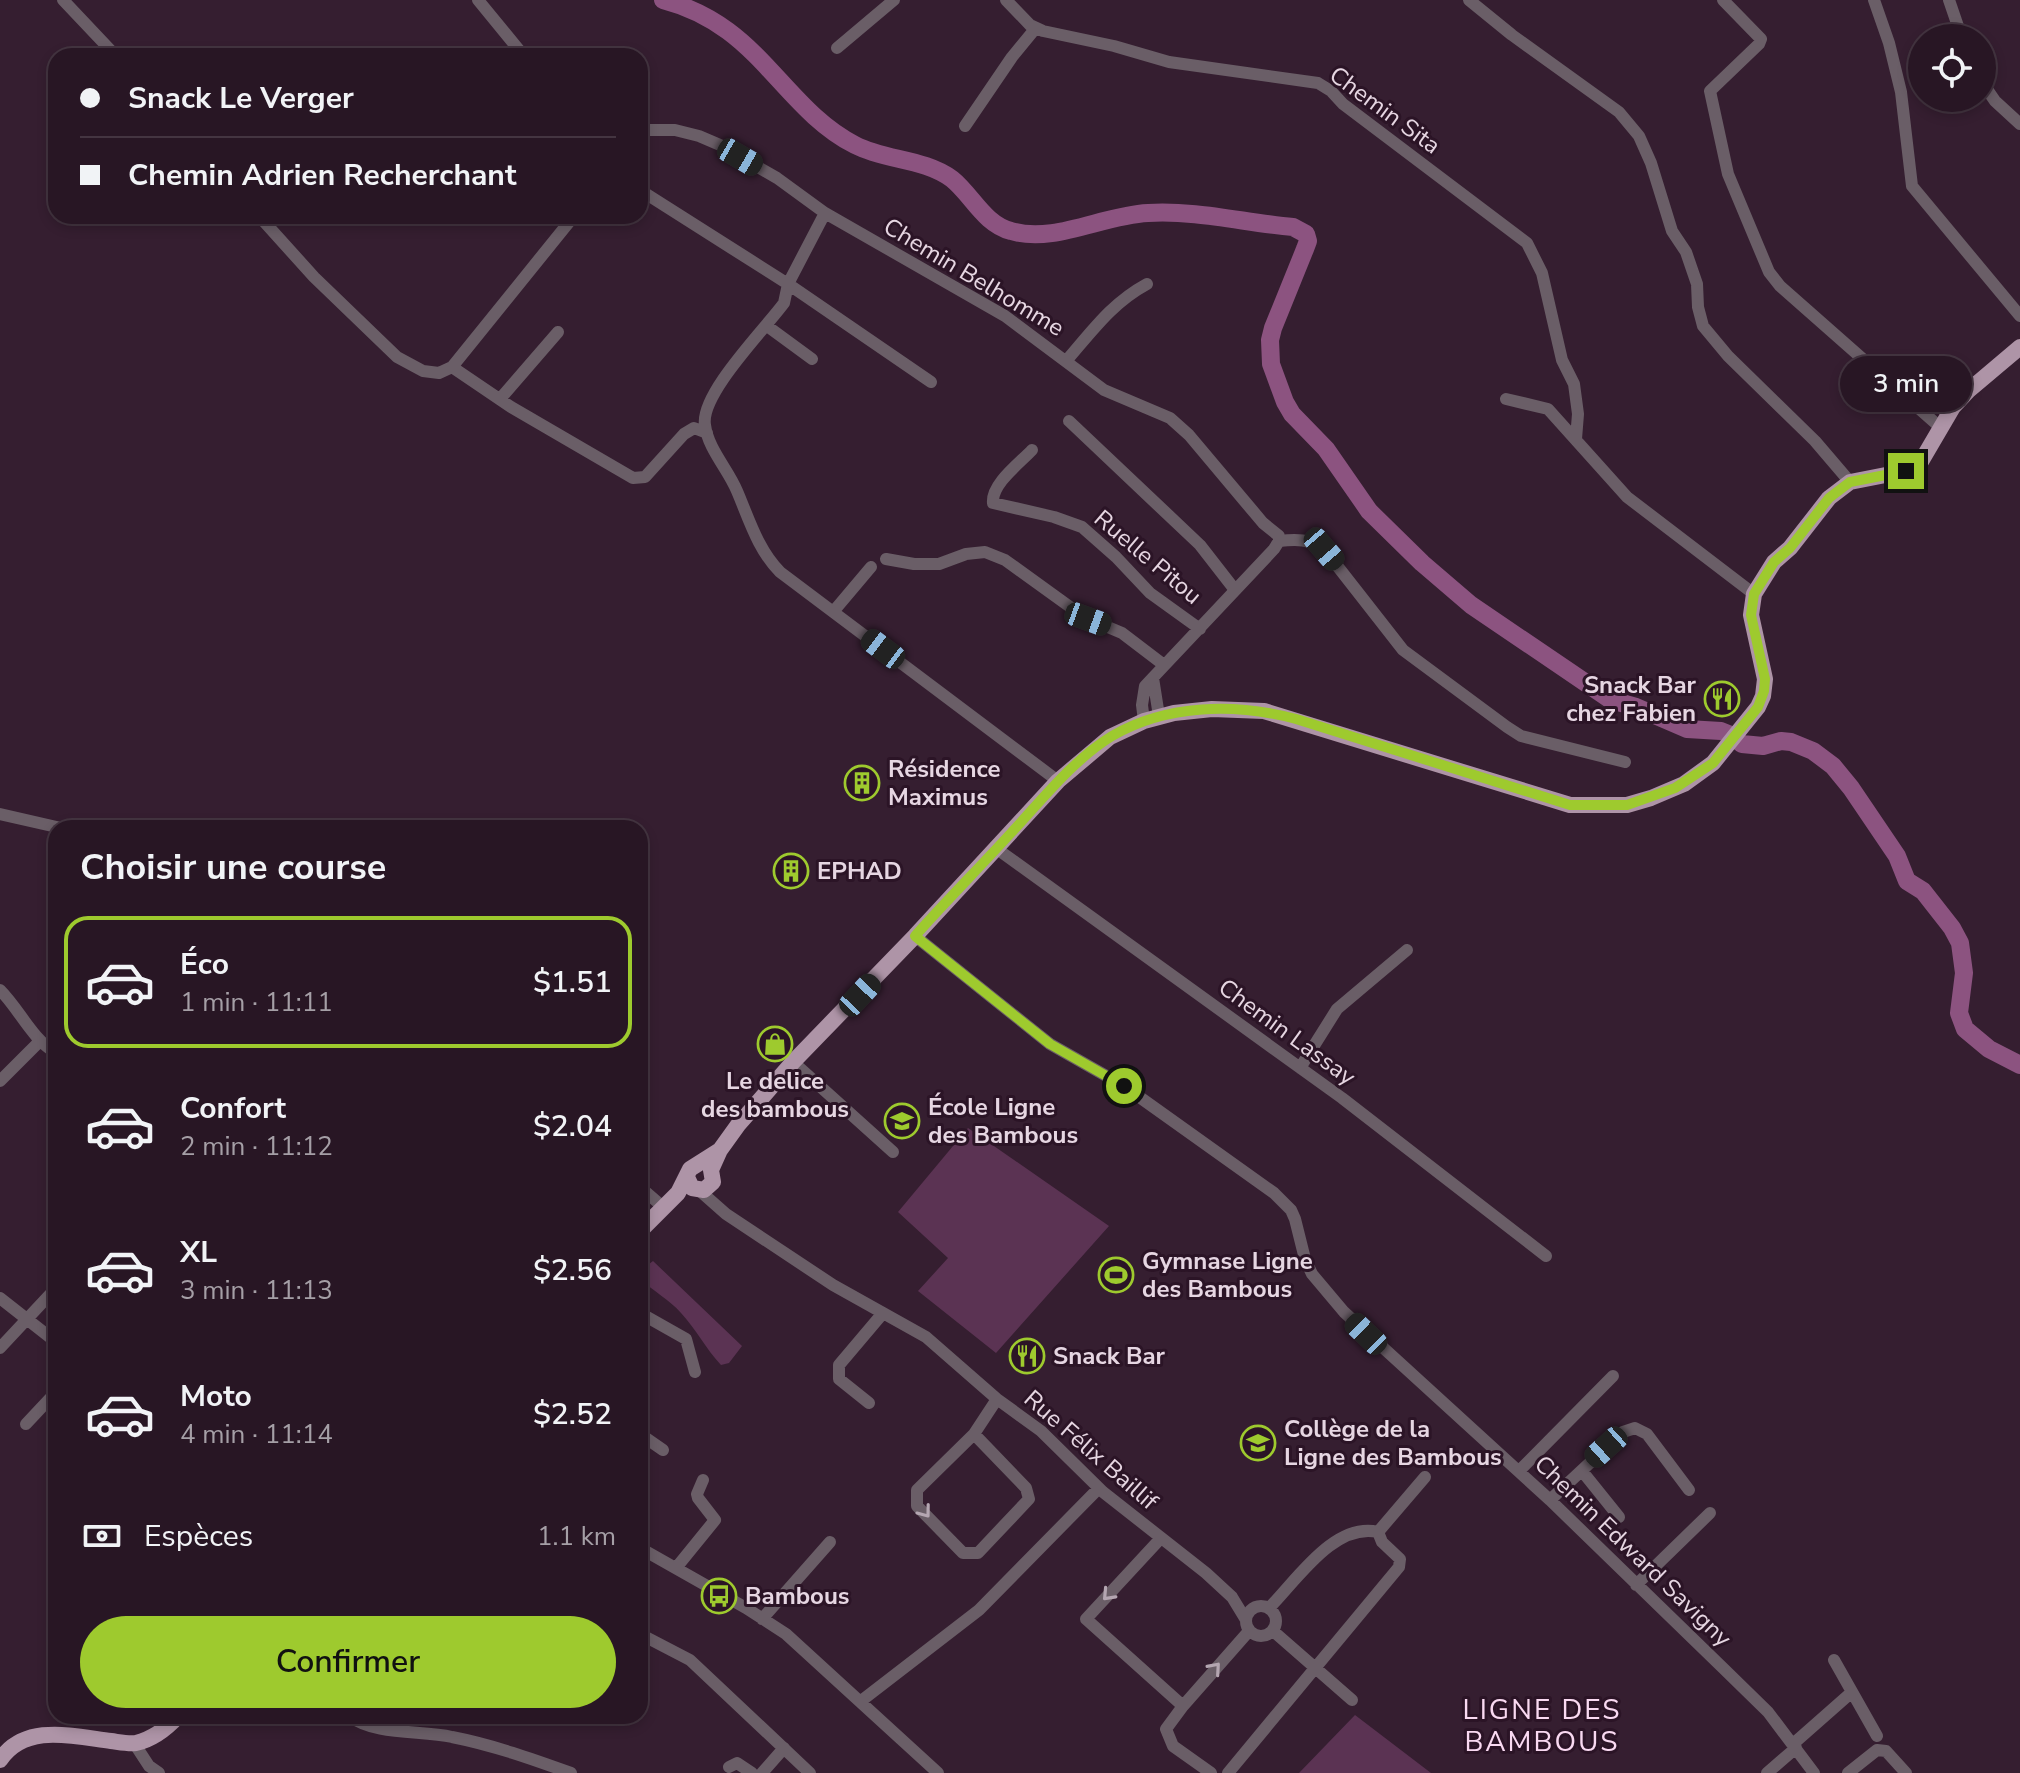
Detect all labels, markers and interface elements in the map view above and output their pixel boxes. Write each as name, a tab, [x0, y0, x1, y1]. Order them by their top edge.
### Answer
map controls	[1908, 24, 1996, 112]
button: locate	[1908, 24, 1996, 112]
street label: Chemin Sita	[1323, 59, 1447, 161]
text: Snack Le Verger	[128, 78, 354, 119]
car	[713, 135, 767, 179]
text: Chemin Adrien Recherchant	[128, 155, 516, 196]
street label: Chemin Belhomme	[878, 210, 1070, 344]
callout: 3 min	[1840, 355, 1972, 411]
text: 3 min	[1873, 366, 1939, 401]
route end	[1888, 453, 1924, 489]
street label: Ruelle Pitou	[1087, 503, 1209, 611]
car	[1299, 523, 1349, 575]
car	[1061, 600, 1115, 638]
car	[857, 625, 909, 673]
place label: Snack Bar chez Fabien	[1566, 669, 1697, 729]
restaurant icon: Snack Bar chez Fabien	[1703, 680, 1741, 718]
place label: Résidence Maximus	[888, 753, 1001, 813]
building icon: Résidence Maximus	[843, 764, 881, 802]
text: Choisir une course	[80, 843, 386, 892]
building icon: EPHAD	[772, 852, 810, 890]
place label: EPHAD	[817, 855, 902, 887]
text: Éco	[180, 944, 229, 985]
icon: car	[84, 946, 156, 1018]
text: $1.51	[533, 962, 612, 1003]
car	[835, 969, 885, 1021]
street label: Chemin Lassay	[1212, 971, 1363, 1093]
text: 1 min · 11:11	[180, 985, 333, 1020]
shop icon: Le delice des bambous	[756, 1025, 794, 1063]
place label: Le delice des bambous	[701, 1065, 849, 1125]
route start	[1106, 1068, 1142, 1104]
text: Confort	[180, 1088, 286, 1129]
icon: car	[84, 1090, 156, 1162]
place label: École Ligne des Bambous	[928, 1091, 1078, 1151]
school or university icon: École Ligne des Bambous	[883, 1102, 921, 1140]
text: $2.04	[533, 1106, 612, 1147]
text: 2 min · 11:12	[180, 1129, 333, 1164]
text: XL	[180, 1232, 217, 1273]
icon: car	[84, 1234, 156, 1306]
place label: Gymnase Ligne des Bambous	[1142, 1245, 1313, 1305]
text: $2.56	[533, 1250, 612, 1291]
sports icon: Gymnase Ligne des Bambous	[1097, 1256, 1135, 1294]
text: 3 min · 11:13	[180, 1273, 333, 1308]
car	[1340, 1309, 1392, 1359]
restaurant icon: Snack Bar	[1008, 1337, 1046, 1375]
place label: Snack Bar	[1053, 1340, 1166, 1372]
text: Moto	[180, 1376, 252, 1417]
icon: car	[84, 1378, 156, 1450]
street label: Rue Félix Baillif	[1017, 1383, 1166, 1518]
text: $2.52	[533, 1394, 612, 1435]
place label: Collège de la Ligne des Bambous	[1284, 1413, 1502, 1473]
text: 4 min · 11:14	[180, 1417, 333, 1452]
car	[1580, 1422, 1632, 1472]
school or university icon: Collège de la Ligne des Bambous	[1239, 1424, 1277, 1462]
street label: Chemin Edward Savigny	[1527, 1448, 1739, 1654]
one-way arrow	[915, 1503, 930, 1518]
icon: cash	[80, 1514, 124, 1558]
text: Espèces	[144, 1516, 253, 1557]
text: 1.1 km	[537, 1519, 616, 1554]
bus stop icon: Bambous	[700, 1577, 738, 1615]
place label: Bambous	[745, 1580, 850, 1612]
one-way arrow	[1102, 1586, 1117, 1600]
button: Confirmer	[80, 1616, 616, 1708]
one-way arrow	[1206, 1663, 1220, 1678]
district label: LIGNE DES BAMBOUS	[1463, 1691, 1621, 1761]

